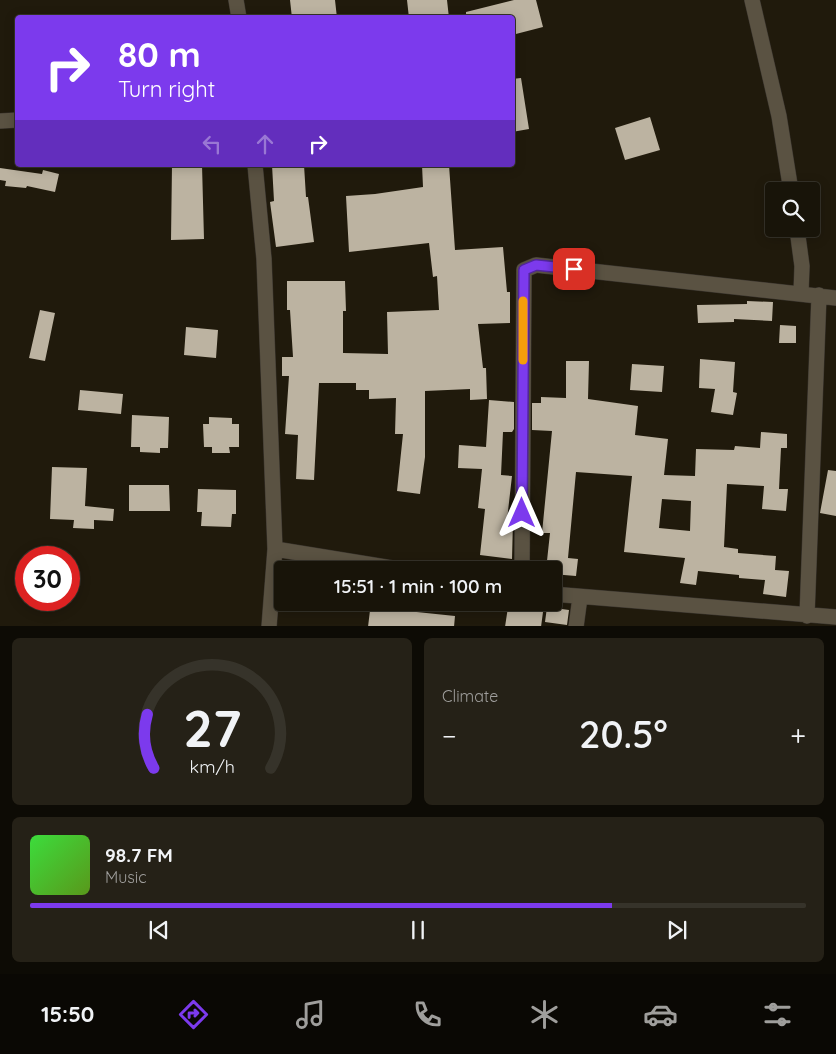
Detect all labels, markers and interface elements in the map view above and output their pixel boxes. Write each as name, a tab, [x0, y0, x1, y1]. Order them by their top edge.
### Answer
text: 80 m	[118, 32, 201, 76]
icon: right	[35, 35, 100, 100]
text: Turn right	[118, 75, 215, 103]
icon: left	[198, 130, 226, 158]
icon: ahead	[251, 130, 279, 158]
icon: right	[304, 130, 332, 158]
map controls	[765, 182, 820, 237]
button: search	[765, 182, 820, 237]
pin	[553, 248, 595, 290]
icon: arrive	[560, 255, 588, 283]
position arrow	[495, 486, 547, 538]
speed limit sign: 30	[15, 546, 80, 611]
text: 15:51 · 1 min · 100 m	[334, 574, 502, 598]
text: Climate	[442, 686, 498, 706]
text: 27	[183, 695, 241, 760]
text: 20.5°	[579, 710, 668, 758]
text: −	[442, 718, 457, 753]
text: +	[790, 718, 806, 753]
text: km/h	[189, 755, 235, 777]
text: 98.7 FM	[105, 843, 173, 867]
text: Music	[105, 867, 147, 887]
icon: previous	[145, 916, 173, 944]
icon: pause	[404, 916, 432, 944]
icon: next	[663, 916, 691, 944]
icon: directions	[176, 997, 211, 1032]
icon: music	[293, 997, 328, 1032]
icon: phone	[410, 997, 445, 1032]
icon: climate	[527, 997, 562, 1032]
icon: car	[643, 997, 678, 1032]
icon: filters	[760, 997, 795, 1032]
text: 15:50	[41, 1000, 94, 1028]

